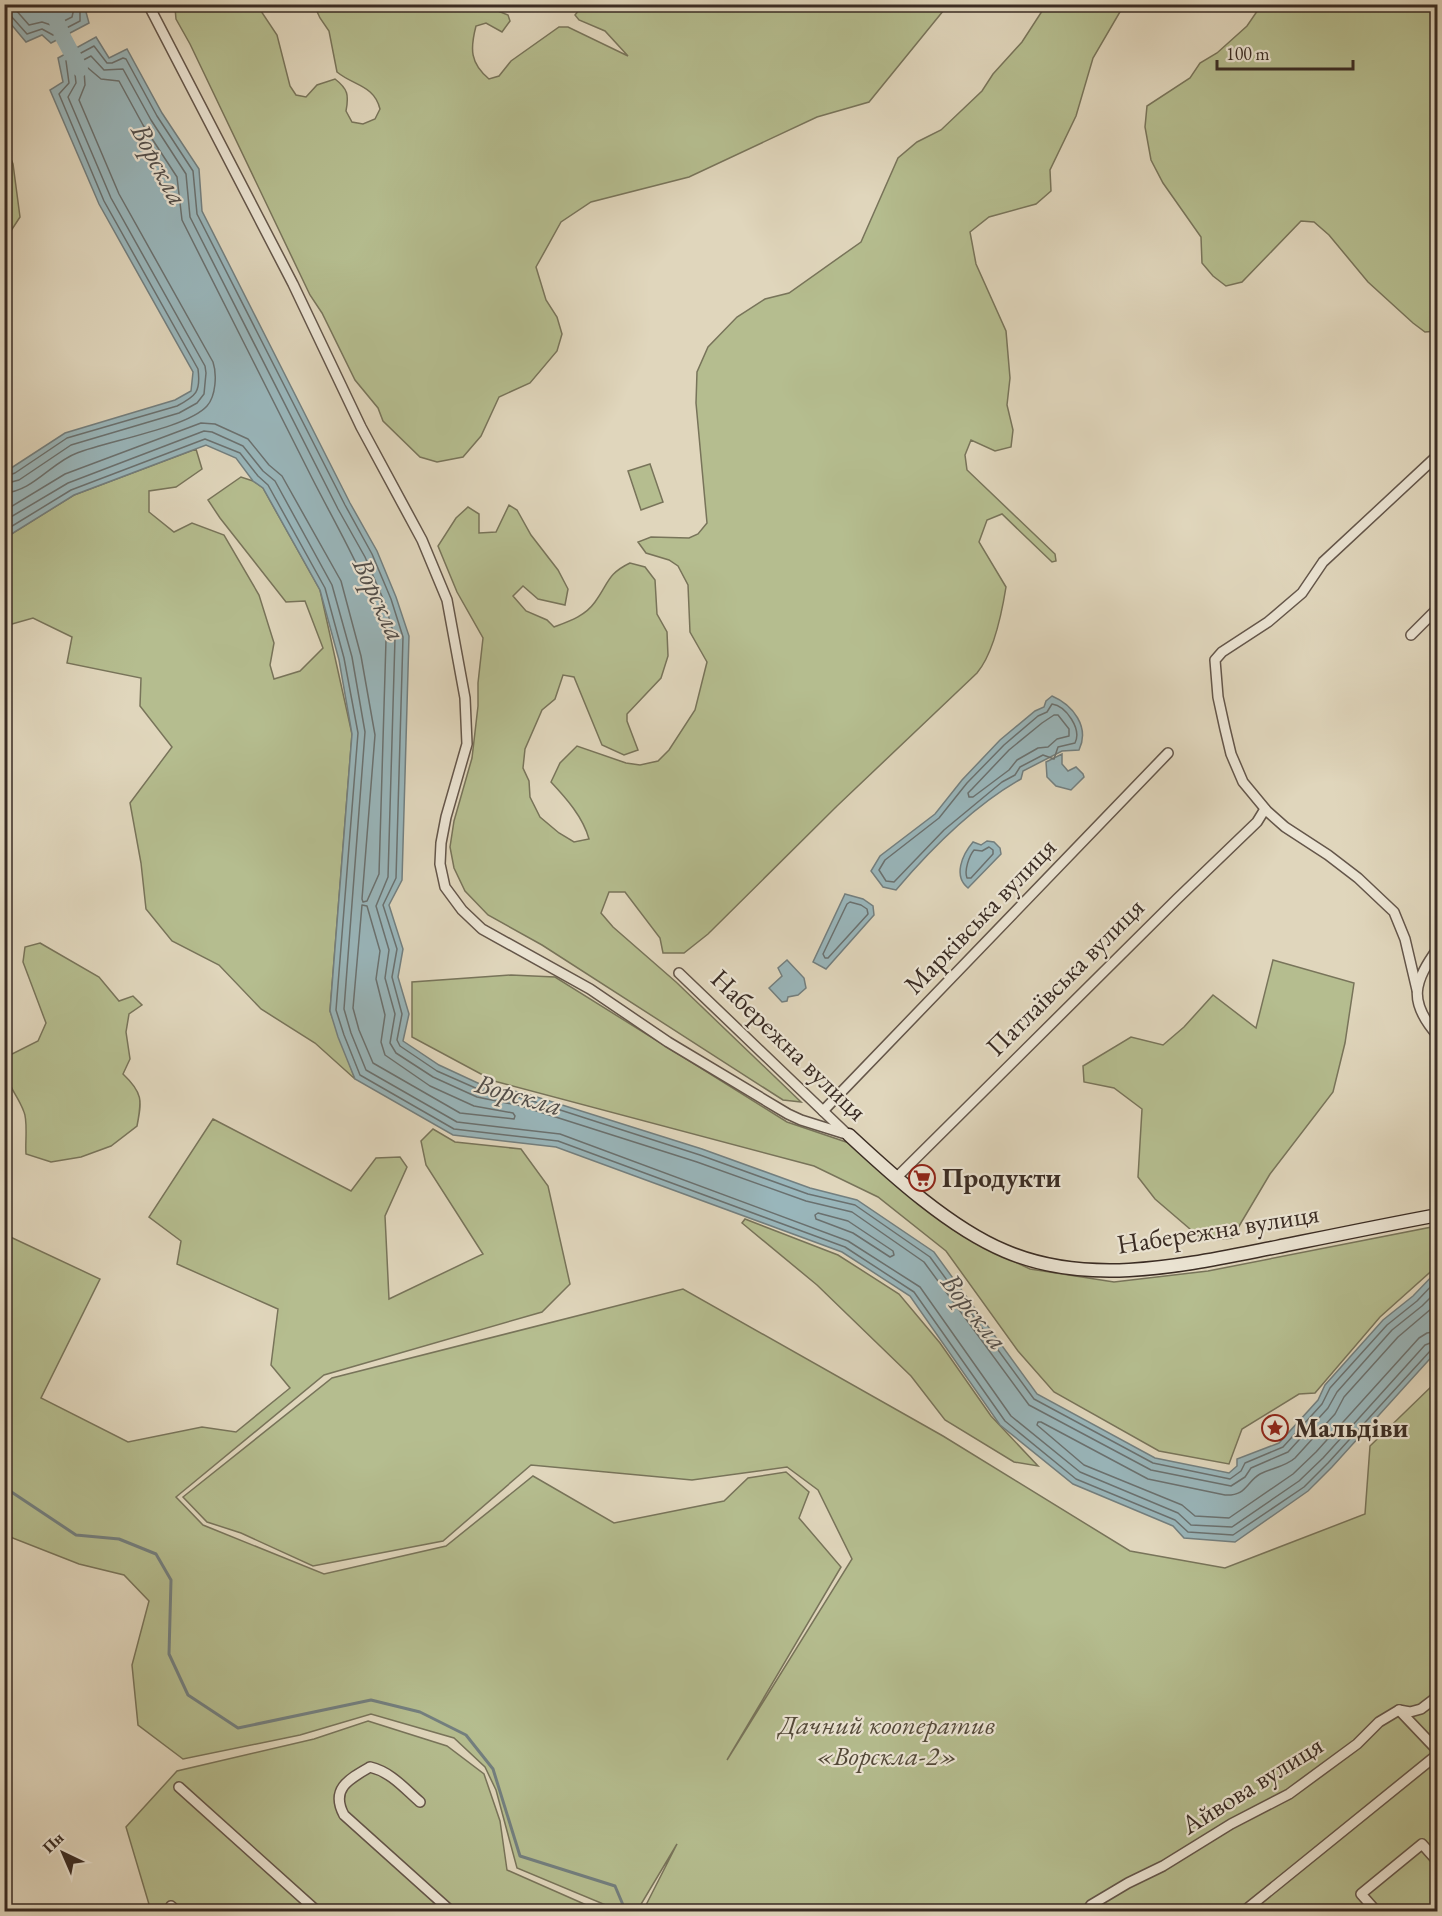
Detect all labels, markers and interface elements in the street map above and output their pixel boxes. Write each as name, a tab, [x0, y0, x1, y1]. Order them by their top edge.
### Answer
scale bar	[1217, 33, 1354, 71]
text: 100 m	[1226, 42, 1270, 65]
water label: Ворскла	[123, 116, 197, 212]
water label: Ворскла	[345, 550, 415, 647]
street label: Марківська вулиця	[896, 830, 1063, 1001]
street label: Патлаївська вулиця	[978, 890, 1151, 1063]
street label: Набережна вулиця	[704, 961, 875, 1128]
water label: Ворскла	[471, 1064, 566, 1123]
place label: Продукти	[942, 1160, 1061, 1195]
supermarket icon: Продукти	[907, 1163, 937, 1193]
street label: Набережна вулиця	[1114, 1195, 1322, 1262]
water label: Ворскла	[933, 1264, 1016, 1357]
place label: Мальдіви	[1294, 1410, 1409, 1445]
place icon: Мальдіви	[1260, 1413, 1290, 1443]
park label: Дачний кооператив «Ворскла-2»	[777, 1707, 995, 1773]
street label: Айвова вулиця	[1173, 1727, 1329, 1843]
north arrow	[33, 1823, 93, 1883]
text: Пн	[38, 1827, 68, 1858]

